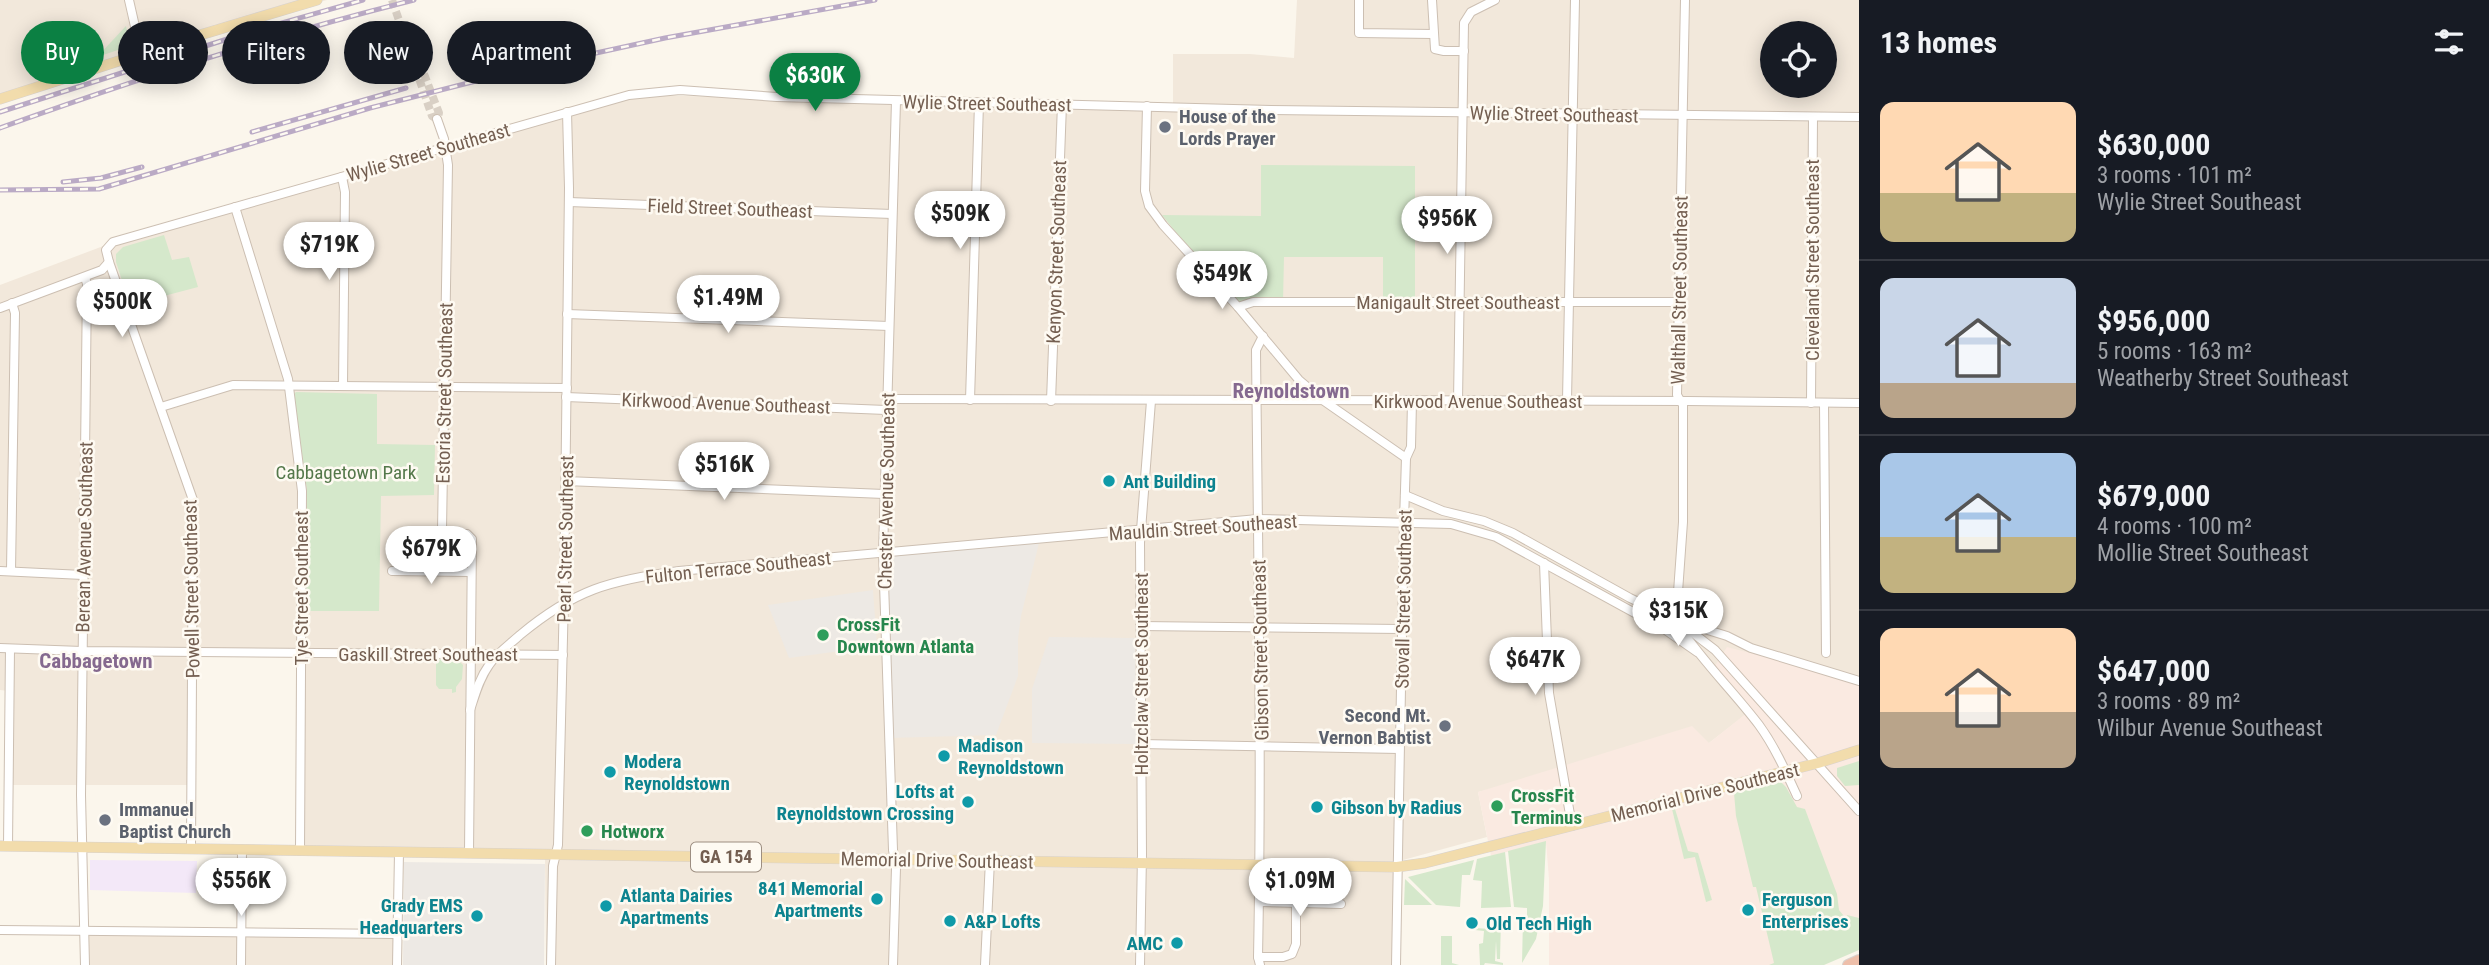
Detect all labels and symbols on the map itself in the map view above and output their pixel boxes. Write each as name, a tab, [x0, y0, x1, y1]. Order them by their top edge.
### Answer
pin: $630K	[766, 54, 864, 113]
street label: Wylie Street Southeast	[902, 91, 1072, 116]
street label: Wylie Street Southeast	[1469, 102, 1639, 127]
place label: House of the Lords Prayer	[1179, 105, 1276, 150]
street label: Wylie Street Southeast	[344, 118, 512, 187]
marker: House of the Lords Prayer	[1157, 119, 1173, 135]
street label: Cleveland Street Southeast	[1801, 159, 1824, 361]
street label: Kenyon Street Southeast	[1042, 160, 1071, 344]
pin: $509K	[911, 191, 1009, 251]
street label: Field Street Southeast	[647, 194, 813, 223]
street label: Walthall Street Southeast	[1666, 195, 1693, 385]
pin: $956K	[1398, 196, 1496, 256]
pin: $719K	[280, 222, 378, 282]
pin: $549K	[1173, 252, 1271, 311]
pin: $1.49M	[671, 276, 785, 335]
pin: $500K	[73, 280, 171, 339]
street label: Manigault Street Southeast	[1356, 291, 1560, 314]
street label: Estoria Street Southeast	[431, 302, 458, 484]
district label: Reynoldstown	[1232, 379, 1350, 403]
street label: Kirkwood Avenue Southeast	[621, 388, 831, 419]
street label: Kirkwood Avenue Southeast	[1373, 390, 1583, 413]
street label: Chester Avenue Southeast	[873, 392, 900, 590]
street label: Berean Avenue Southeast	[71, 441, 98, 633]
pin: $516K	[675, 442, 773, 502]
street label: Pearl Street Southeast	[553, 455, 578, 623]
park label: Cabbagetown Park	[276, 461, 417, 484]
place label: Ant Building	[1123, 470, 1216, 493]
marker: Ant Building	[1101, 473, 1117, 489]
street label: Powell Street Southeast	[178, 499, 205, 679]
street label: Mauldin Street Southeast	[1108, 509, 1298, 546]
street label: Stovall Street Southeast	[1390, 509, 1417, 689]
street label: Tye Street Southeast	[290, 511, 313, 665]
pin: $679K	[382, 526, 480, 586]
street label: Fulton Terrace Southeast	[644, 546, 832, 589]
street label: Gibson Street Southeast	[1247, 559, 1274, 741]
street label: Holtzclaw Street Southeast	[1130, 573, 1153, 776]
pin: $315K	[1629, 588, 1727, 648]
place label: CrossFit Downtown Atlanta	[837, 613, 974, 658]
marker: CrossFit Downtown Atlanta	[815, 627, 831, 643]
pin: $647K	[1486, 638, 1584, 697]
street label: Gaskill Street Southeast	[338, 643, 518, 666]
district label: Cabbagetown	[39, 649, 153, 673]
place label: Second Mt. Vernon Babtist	[1318, 704, 1431, 749]
marker: Second Mt. Vernon Babtist	[1437, 718, 1453, 734]
place label: Madison Reynoldstown	[958, 734, 1064, 779]
marker: Madison Reynoldstown	[936, 748, 952, 764]
place label: Modera Reynoldstown	[624, 750, 730, 795]
street label: Memorial Drive Southeast	[1609, 758, 1802, 827]
marker: Modera Reynoldstown	[602, 764, 618, 780]
place label: Lofts at Reynoldstown Crossing	[776, 780, 954, 825]
place label: CrossFit Terminus	[1511, 784, 1582, 829]
marker: Lofts at Reynoldstown Crossing	[960, 794, 976, 810]
place label: Gibson by Radius	[1331, 796, 1462, 819]
place label: Immanuel Baptist Church	[119, 798, 231, 843]
marker: CrossFit Terminus	[1489, 798, 1505, 814]
marker: Gibson by Radius	[1309, 799, 1325, 815]
marker: Immanuel Baptist Church	[97, 812, 113, 828]
place label: Hotworx	[601, 820, 665, 843]
marker: Hotworx	[579, 823, 595, 839]
road number: GA 154	[691, 842, 761, 872]
street label: Memorial Drive Southeast	[840, 847, 1034, 874]
pin: $556K	[192, 858, 290, 918]
pin: $1.09M	[1243, 858, 1357, 918]
place label: 841 Memorial Apartments	[758, 877, 863, 922]
place label: Atlanta Dairies Apartments	[620, 884, 733, 929]
place label: Ferguson Enterprises	[1762, 888, 1849, 933]
marker: 841 Memorial Apartments	[869, 891, 885, 907]
place label: Grady EMS Headquarters	[360, 894, 463, 939]
marker: Atlanta Dairies Apartments	[598, 898, 614, 914]
marker: Ferguson Enterprises	[1740, 902, 1756, 918]
marker: Grady EMS Headquarters	[469, 908, 485, 924]
place label: A&P Lofts	[964, 910, 1041, 933]
place label: Old Tech High	[1486, 912, 1592, 935]
marker: A&P Lofts	[942, 913, 958, 929]
marker: Old Tech High	[1464, 915, 1480, 931]
place label: AMC	[1126, 932, 1163, 955]
marker: AMC	[1169, 935, 1185, 951]

